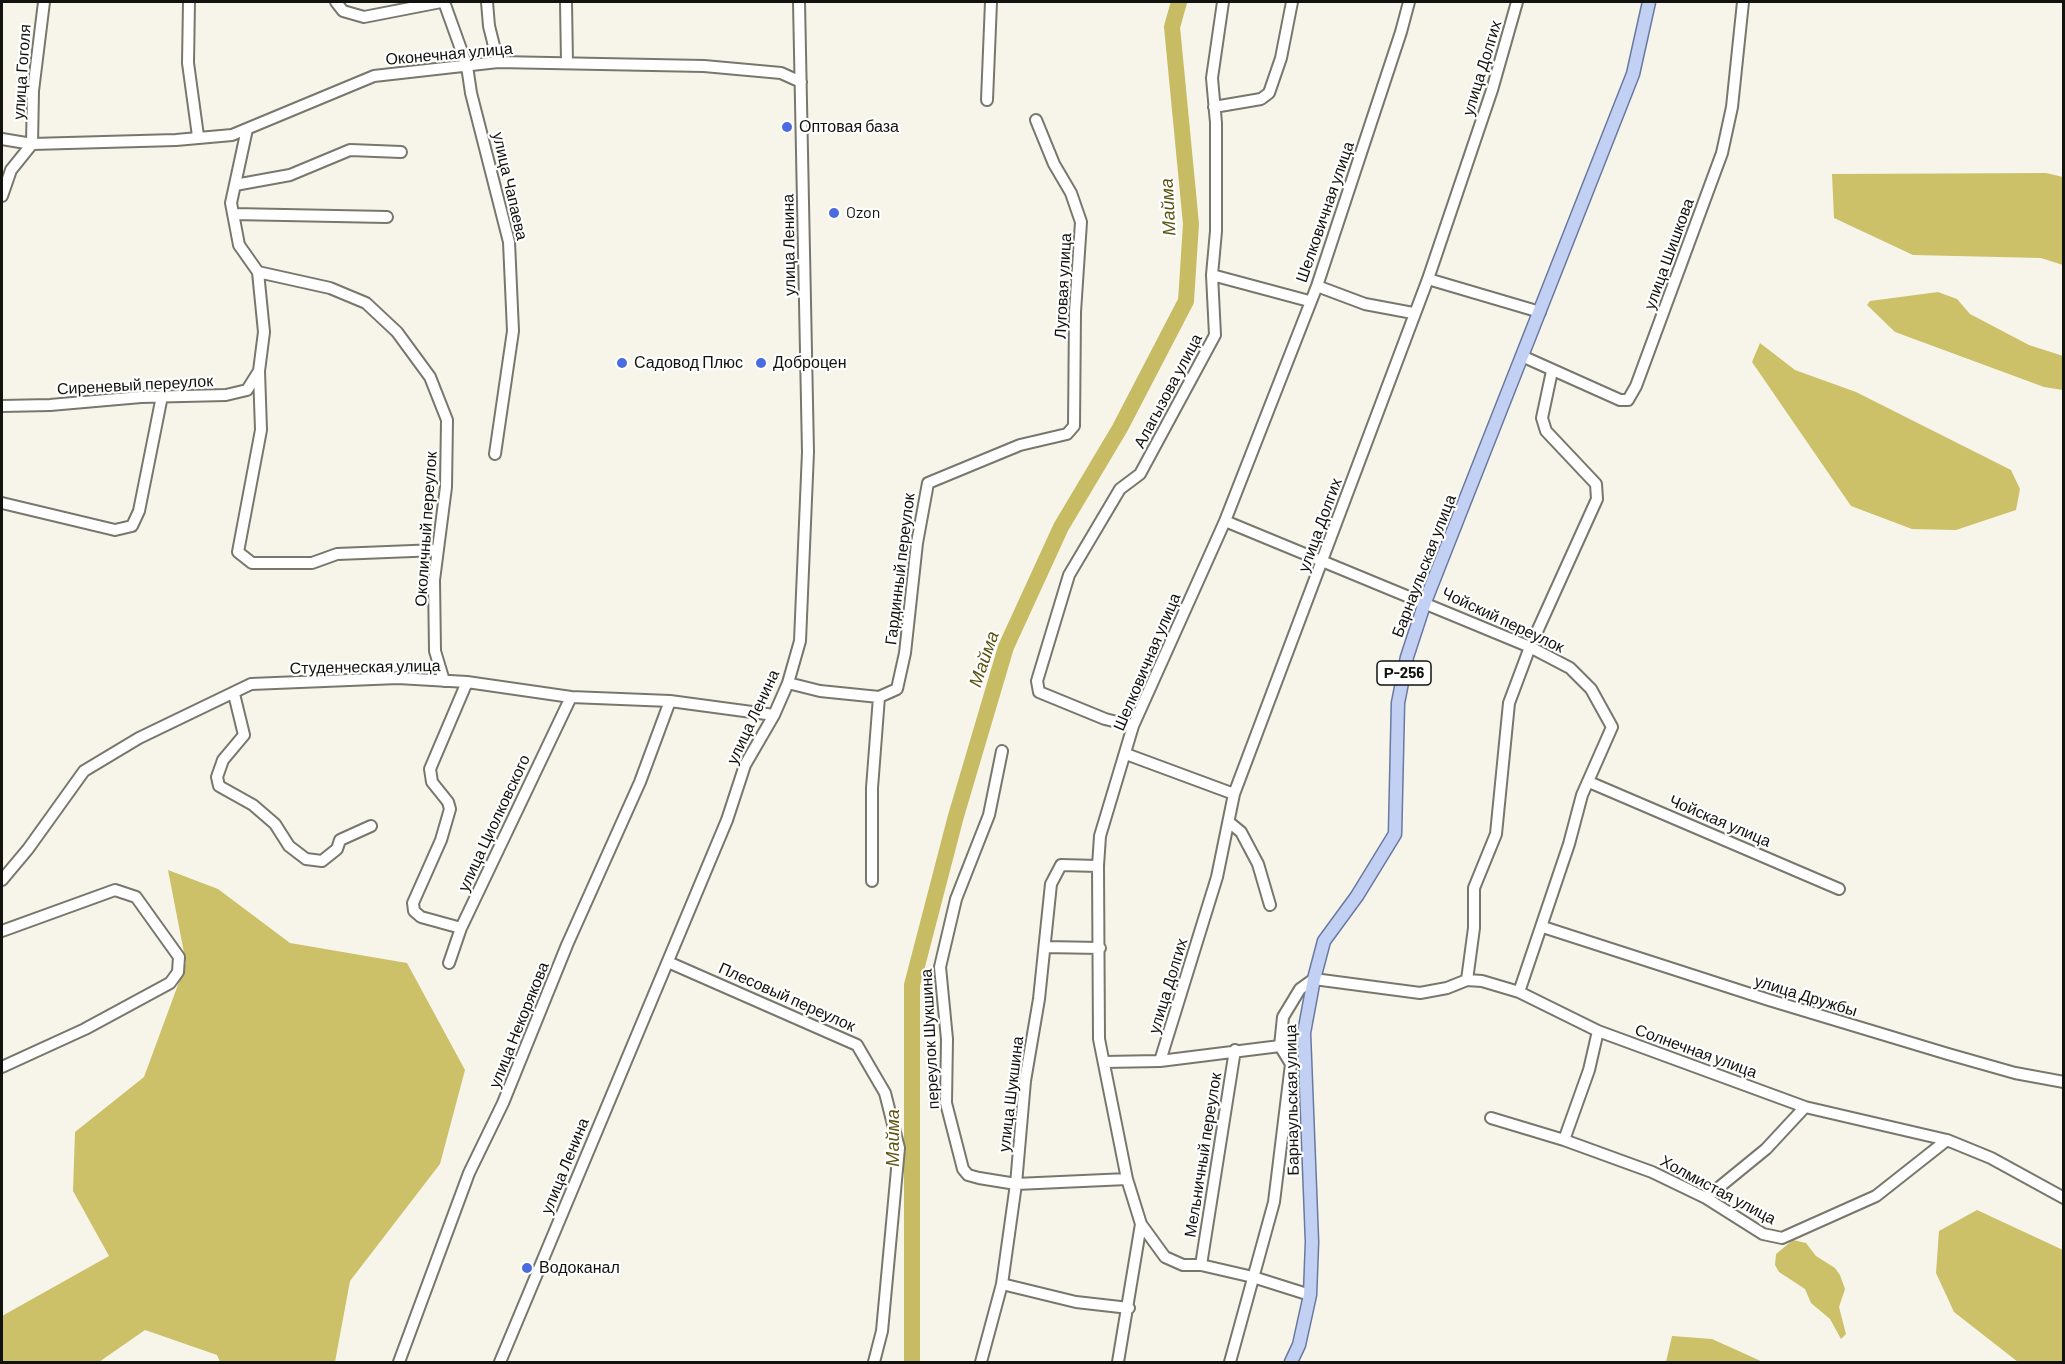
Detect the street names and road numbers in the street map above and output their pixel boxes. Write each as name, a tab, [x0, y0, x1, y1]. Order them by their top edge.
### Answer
street label: улица Долгих	[1458, 18, 1506, 118]
street label: улица Гоголя	[9, 24, 35, 120]
street label: Оконечная улица	[385, 39, 513, 69]
street label: улица Чапаева	[488, 130, 532, 242]
street label: Шелковичная улица	[1292, 139, 1358, 285]
street label: улица Ленина	[779, 194, 799, 296]
street label: улица Шишкова	[1640, 196, 1698, 312]
street label: Луговая улица	[1051, 233, 1075, 339]
street label: Алагызова улица	[1130, 331, 1206, 451]
street label: Сиреневый переулок	[56, 371, 214, 399]
street label: Околичный переулок	[411, 451, 441, 607]
street label: улица Долгих	[1294, 475, 1346, 575]
street label: Гардинный переулок	[881, 492, 919, 646]
street label: Барнаульская улица	[1388, 492, 1460, 640]
street label: Чойский переулок	[1439, 583, 1567, 657]
street label: Шелковичная улица	[1109, 590, 1185, 734]
street label: Студенческая улица	[289, 656, 441, 678]
road number: Р-256	[1377, 661, 1431, 685]
street label: улица Ленина	[723, 667, 783, 767]
street label: улица Циолковского	[454, 752, 534, 894]
street label: Чойская улица	[1666, 791, 1774, 851]
street label: улица Долгих	[1144, 936, 1192, 1036]
street label: Плесовый переулок	[716, 958, 858, 1036]
street label: улица Некорякова	[485, 959, 553, 1091]
street label: переулок Шукшина	[917, 968, 943, 1110]
street label: улица Дружбы	[1752, 971, 1860, 1021]
street label: Солнечная улица	[1632, 1020, 1760, 1082]
street label: Барнаульская улица	[1281, 1024, 1303, 1176]
street label: улица Шукшина	[994, 1035, 1028, 1153]
street label: Мельничный переулок	[1181, 1071, 1225, 1239]
street label: улица Ленина	[537, 1115, 593, 1217]
street label: Холмистая улица	[1657, 1151, 1779, 1229]

